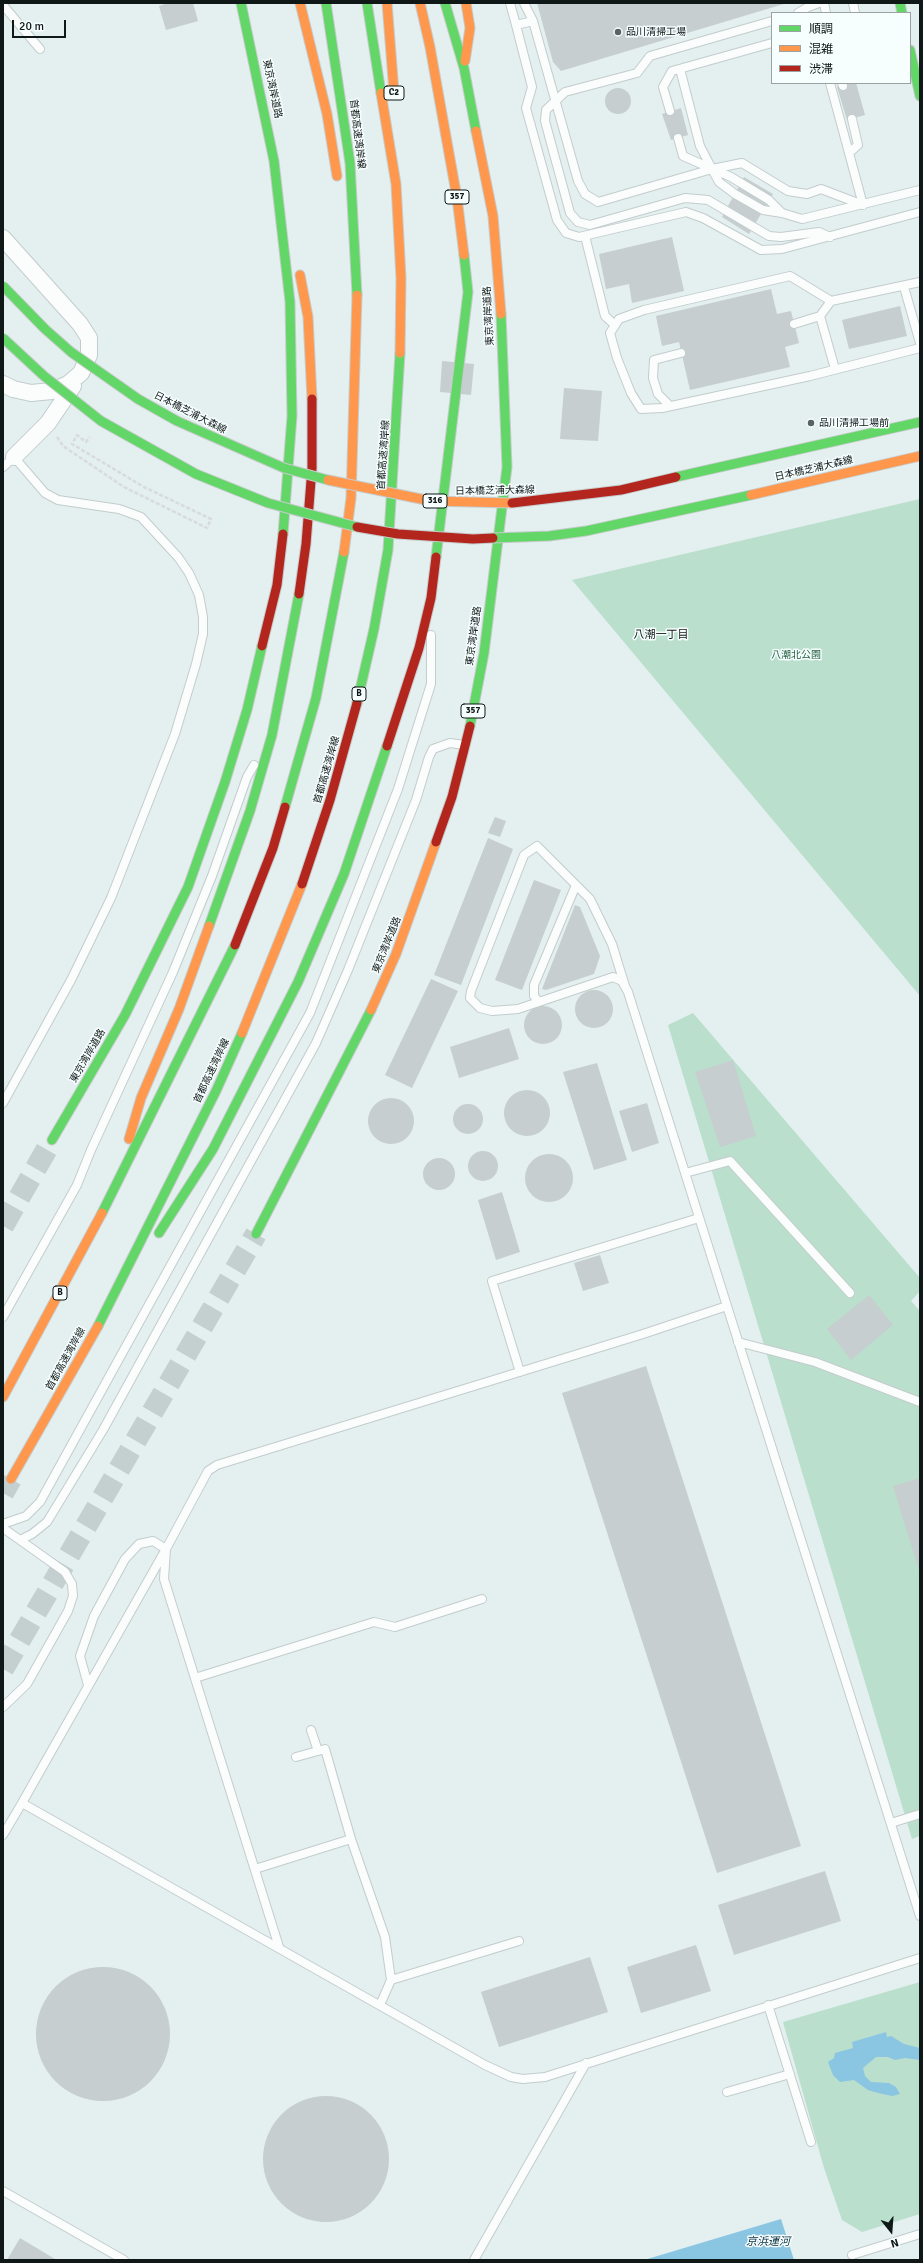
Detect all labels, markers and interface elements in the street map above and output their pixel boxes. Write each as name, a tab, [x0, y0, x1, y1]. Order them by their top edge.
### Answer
scale bar	[14, 12, 68, 38]
legend	[771, 12, 911, 84]
text: 20 m	[19, 19, 44, 34]
text: 順調	[809, 22, 833, 37]
place label: 品川清掃工場	[626, 26, 686, 38]
marker: 品川清掃工場	[613, 27, 623, 37]
text: 混雑	[809, 42, 833, 57]
street label: 東京湾岸道路	[260, 58, 284, 120]
text: 渋滞	[809, 62, 833, 77]
road number: C2	[384, 86, 404, 100]
street label: 首都高速湾岸線	[347, 99, 367, 169]
road number: 357	[445, 190, 469, 204]
street label: 東京湾岸道路	[481, 286, 497, 346]
street label: 日本橋芝浦大森線	[152, 389, 228, 437]
place label: 品川清掃工場前	[819, 417, 889, 429]
marker: 品川清掃工場前	[806, 418, 816, 428]
street label: 首都高速湾岸線	[376, 420, 392, 490]
street label: 日本橋芝浦大森線	[774, 454, 854, 484]
street label: 日本橋芝浦大森線	[455, 484, 535, 498]
road number: 316	[423, 494, 447, 508]
street label: 東京湾岸道路	[464, 605, 484, 667]
district label: 八潮一丁目	[634, 628, 688, 642]
park label: 八潮北公園	[771, 649, 821, 661]
road number: B	[352, 687, 366, 701]
road number: 357	[461, 704, 485, 718]
street label: 首都高速湾岸線	[312, 735, 342, 805]
street label: 東京湾岸道路	[370, 915, 404, 975]
street label: 東京湾岸道路	[68, 1027, 108, 1085]
street label: 首都高速湾岸線	[192, 1037, 232, 1105]
road number: B	[53, 1286, 67, 1300]
street label: 首都高速湾岸線	[44, 1325, 88, 1393]
north arrow	[871, 2211, 911, 2251]
water label: 京浜運河	[746, 2235, 790, 2249]
text: N	[889, 2236, 900, 2250]

